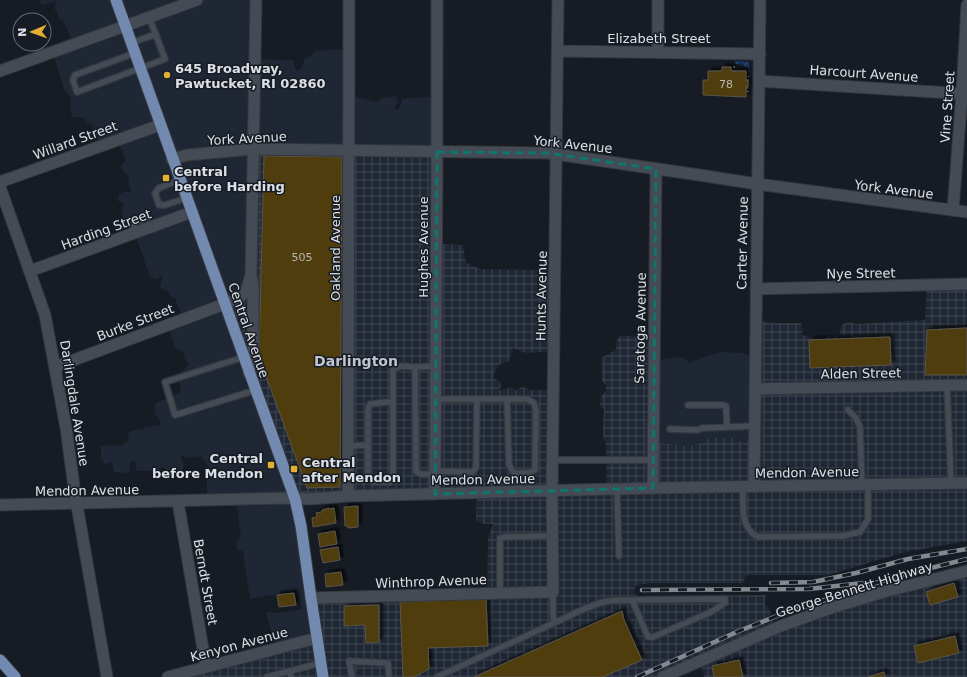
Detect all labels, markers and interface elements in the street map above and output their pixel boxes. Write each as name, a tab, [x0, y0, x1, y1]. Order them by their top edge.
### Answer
north arrow	[12, 12, 52, 52]
text: N	[16, 27, 29, 37]
street label: Elizabeth Street	[607, 31, 711, 46]
place label: 645 Broadway, Pawtucket, RI 02860	[175, 61, 326, 91]
street label: Harcourt Avenue	[809, 62, 919, 85]
marker: 645 Broadway, Pawtucket, RI 02860	[162, 70, 172, 80]
street label: Vine Street	[938, 71, 957, 144]
house number: 78	[719, 78, 733, 91]
street label: Willard Street	[31, 118, 119, 163]
street label: York Avenue	[206, 129, 287, 148]
street label: York Avenue	[532, 133, 613, 156]
place label: Central before Harding	[174, 164, 285, 194]
marker: Central before Harding	[161, 173, 171, 183]
street label: York Avenue	[853, 177, 934, 202]
street label: Oakland Avenue	[328, 195, 343, 301]
street label: Hughes Avenue	[416, 196, 431, 298]
street label: Carter Avenue	[734, 196, 751, 290]
street label: Harding Street	[59, 206, 153, 253]
house number: 505	[292, 251, 313, 264]
street label: Hunts Avenue	[533, 251, 550, 341]
street label: Nye Street	[826, 265, 896, 282]
street label: Saratoga Avenue	[632, 272, 649, 384]
street label: Central Avenue	[225, 281, 272, 380]
street label: Burke Street	[95, 301, 176, 344]
street label: Darlingdale Avenue	[57, 339, 92, 467]
district label: Darlington	[314, 353, 398, 369]
street label: Alden Street	[821, 365, 901, 382]
place label: Central before Mendon	[152, 451, 263, 481]
place label: Central after Mendon	[302, 455, 401, 485]
marker: Central before Mendon	[266, 460, 276, 470]
marker: Central after Mendon	[289, 464, 299, 474]
street label: Mendon Avenue	[755, 464, 859, 481]
street label: Mendon Avenue	[431, 471, 535, 488]
street label: Mendon Avenue	[35, 482, 139, 499]
street label: Berndt Street	[191, 538, 220, 626]
street label: George Bennett Highway	[774, 558, 935, 621]
street label: Winthrop Avenue	[375, 572, 487, 591]
street label: Kenyon Avenue	[189, 624, 290, 665]

